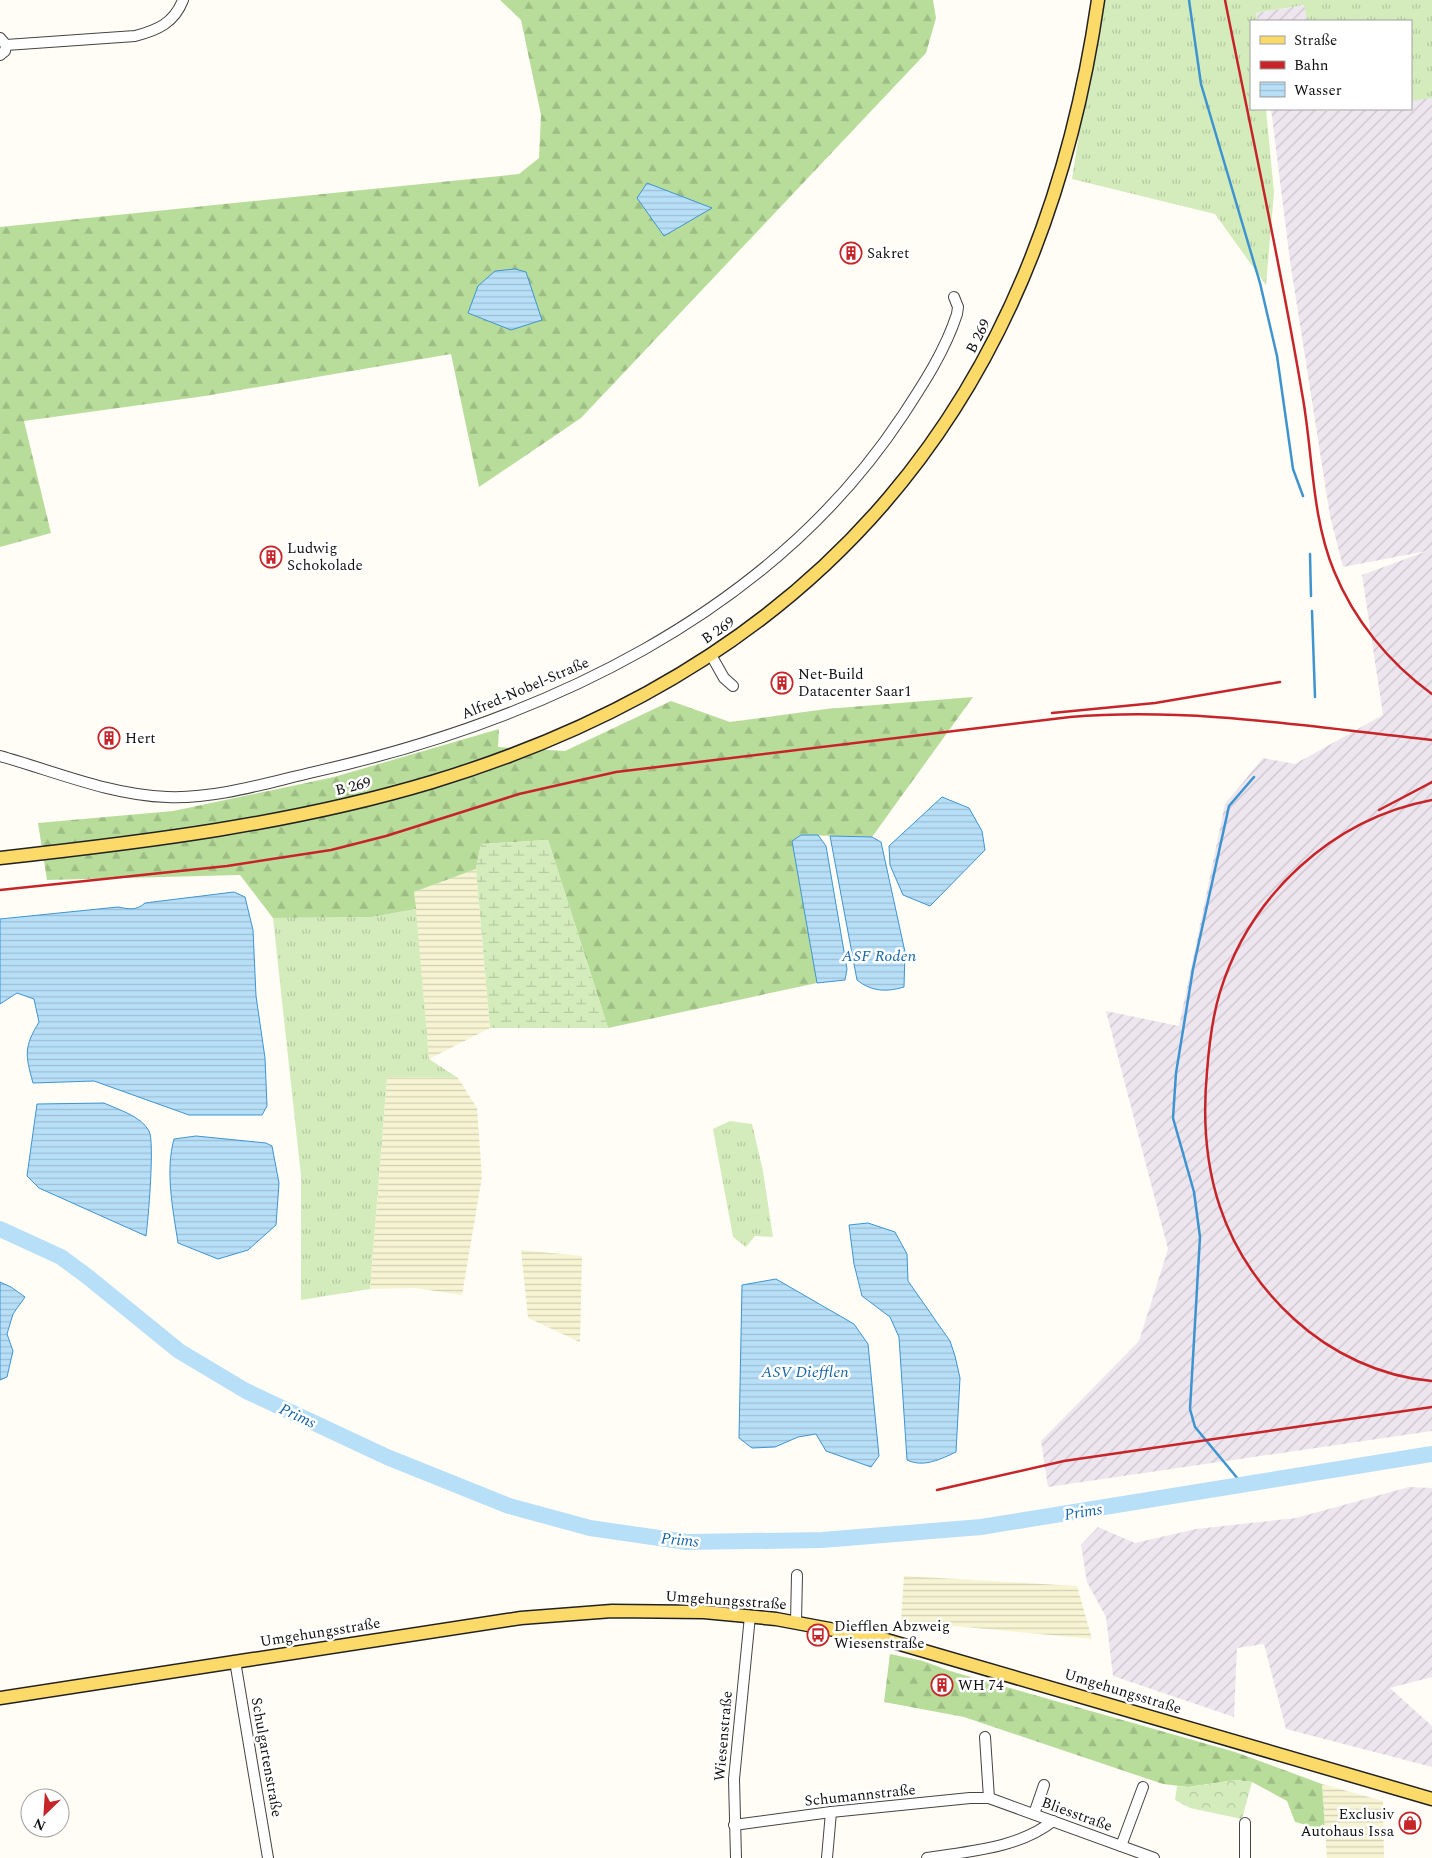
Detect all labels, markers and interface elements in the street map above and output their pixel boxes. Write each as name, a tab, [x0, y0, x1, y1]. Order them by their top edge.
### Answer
legend	[1250, 20, 1412, 110]
text: Straße	[1294, 29, 1337, 52]
text: Bahn	[1294, 54, 1329, 77]
text: Wasser	[1294, 79, 1342, 102]
building icon: Sakret	[839, 241, 863, 265]
place label: Sakret	[867, 242, 909, 265]
street label: B 269	[960, 315, 997, 358]
place label: Ludwig Schokolade	[287, 537, 363, 577]
building icon: Ludwig Schokolade	[259, 545, 283, 569]
street label: B 269	[697, 611, 740, 650]
street label: Alfred-Nobel-Straße	[458, 651, 593, 726]
place label: Net-Build Datacenter Saar1	[798, 663, 911, 703]
building icon: Net-Build Datacenter Saar1	[770, 671, 794, 695]
building icon: Hert	[97, 726, 121, 750]
place label: Hert	[125, 727, 156, 750]
street label: B 269	[333, 771, 373, 802]
water label: ASF Roden	[841, 944, 917, 968]
water label: ASV Diefflen	[760, 1360, 849, 1384]
water label: Prims	[275, 1397, 320, 1435]
water label: Prims	[1062, 1497, 1104, 1527]
water label: Prims	[660, 1526, 700, 1554]
street label: Umgehungsstraße	[664, 1585, 787, 1616]
street label: Umgehungsstraße	[258, 1612, 382, 1653]
place label: Diefflen Abzweig Wiesenstraße	[834, 1615, 950, 1655]
bus stop icon: Diefflen Abzweig Wiesenstraße	[806, 1623, 830, 1647]
street label: Umgehungsstraße	[1061, 1663, 1184, 1720]
building icon: WH 74	[930, 1673, 954, 1697]
place label: WH 74	[958, 1674, 1004, 1697]
street label: Wiesenstraße	[708, 1690, 739, 1782]
street label: Schulgartenstraße	[245, 1695, 288, 1819]
street label: Schumannstraße	[803, 1778, 917, 1813]
north arrow	[20, 1788, 70, 1838]
street label: Bliesstraße	[1038, 1791, 1116, 1838]
place label: Exclusiv Autohaus Issa	[1301, 1803, 1395, 1843]
shop icon: Exclusiv Autohaus Issa	[1398, 1811, 1422, 1835]
text: N	[30, 1812, 49, 1836]

